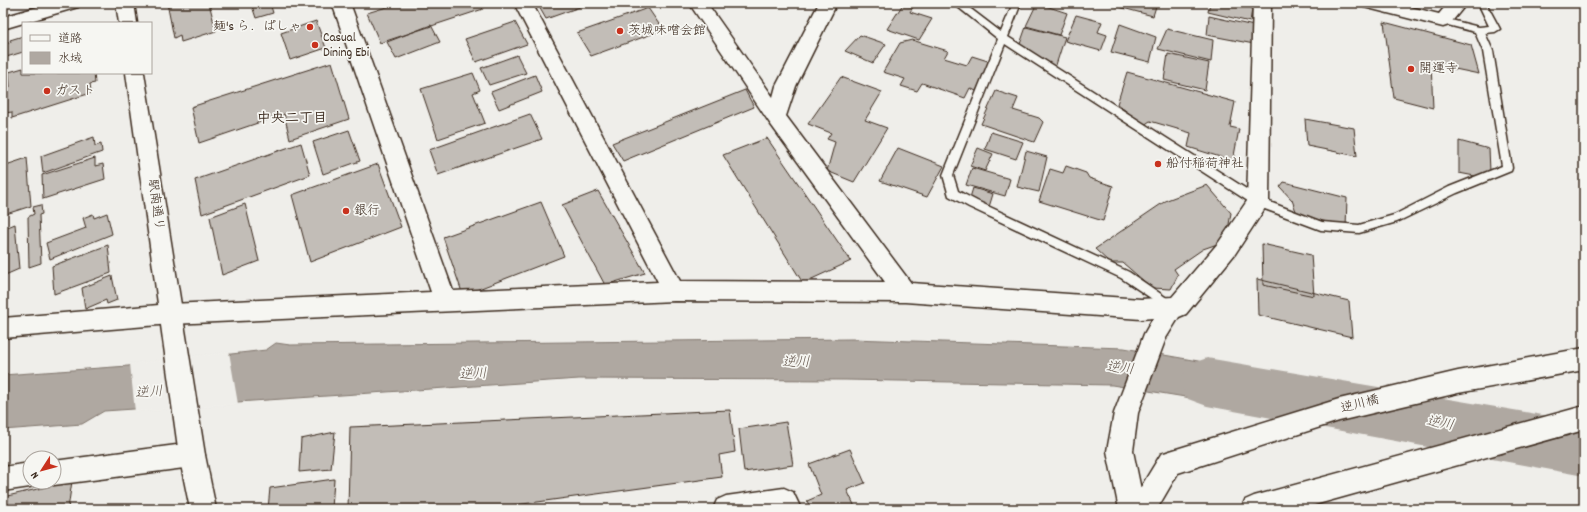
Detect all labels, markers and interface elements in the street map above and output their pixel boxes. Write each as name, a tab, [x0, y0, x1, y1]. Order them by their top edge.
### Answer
place label: 麺's ら．ぱしゃ	[213, 18, 302, 37]
legend	[22, 22, 152, 74]
marker: 麺's ら．ぱしゃ	[305, 22, 315, 32]
place label: 茨城味噌会館	[628, 22, 706, 41]
marker: 茨城味噌会館	[615, 26, 625, 36]
place label: Casual Dining Ebi	[323, 29, 370, 63]
text: 道路	[58, 31, 82, 48]
marker: Casual Dining Ebi	[310, 40, 320, 50]
text: 水域	[58, 51, 82, 68]
place label: 開運寺	[1419, 60, 1458, 79]
marker: 開運寺	[1406, 64, 1416, 74]
place label: ガスト	[55, 82, 95, 101]
marker: ガスト	[42, 86, 52, 96]
district label: 中央二丁目	[257, 109, 327, 129]
place label: 船付稲荷神社	[1166, 155, 1244, 174]
marker: 船付稲荷神社	[1153, 159, 1163, 169]
street label: 駅南通り	[142, 178, 168, 232]
place label: 銀行	[354, 202, 380, 221]
marker: 銀行	[341, 206, 351, 216]
water label: 逆川	[782, 353, 810, 373]
water label: 逆川	[1105, 358, 1135, 380]
water label: 逆川	[458, 364, 488, 386]
water label: 逆川	[134, 382, 164, 404]
street label: 逆川橋	[1339, 391, 1381, 419]
water label: 逆川	[1424, 412, 1456, 436]
north arrow	[22, 450, 62, 490]
text: N	[27, 467, 44, 482]

